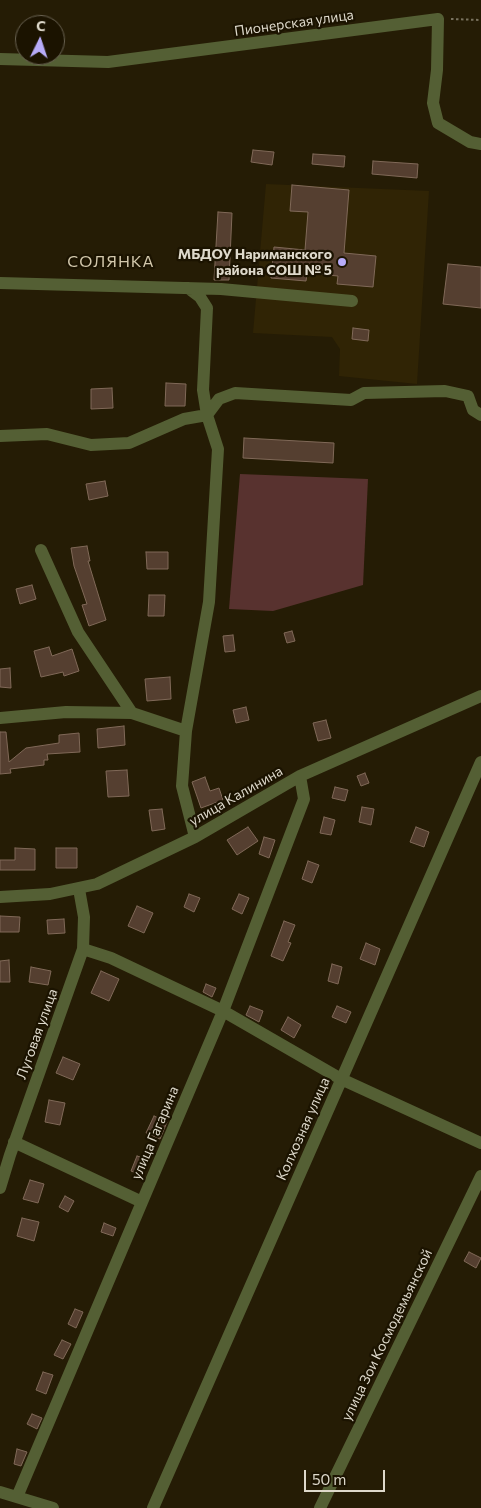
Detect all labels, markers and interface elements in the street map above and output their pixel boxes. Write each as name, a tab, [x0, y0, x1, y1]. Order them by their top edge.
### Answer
street label: Пионерская улица	[233, 6, 355, 40]
north arrow	[15, 15, 65, 65]
text: С	[36, 17, 46, 34]
place label: МБДОУ Нариманского района СОШ № 5	[178, 246, 332, 278]
district label: СОЛЯНКА	[66, 252, 156, 272]
marker: МБДОУ Нариманского района СОШ № 5	[336, 256, 348, 268]
street label: улица Калинина	[186, 762, 286, 830]
street label: Луговая улица	[13, 986, 61, 1082]
street label: Колхозная улица	[273, 1075, 333, 1183]
street label: улица Гагарина	[128, 1084, 182, 1182]
street label: улица Зои Космодемьянской	[338, 1246, 436, 1424]
scale bar	[306, 1460, 387, 1492]
text: 50 m	[312, 1470, 346, 1488]

